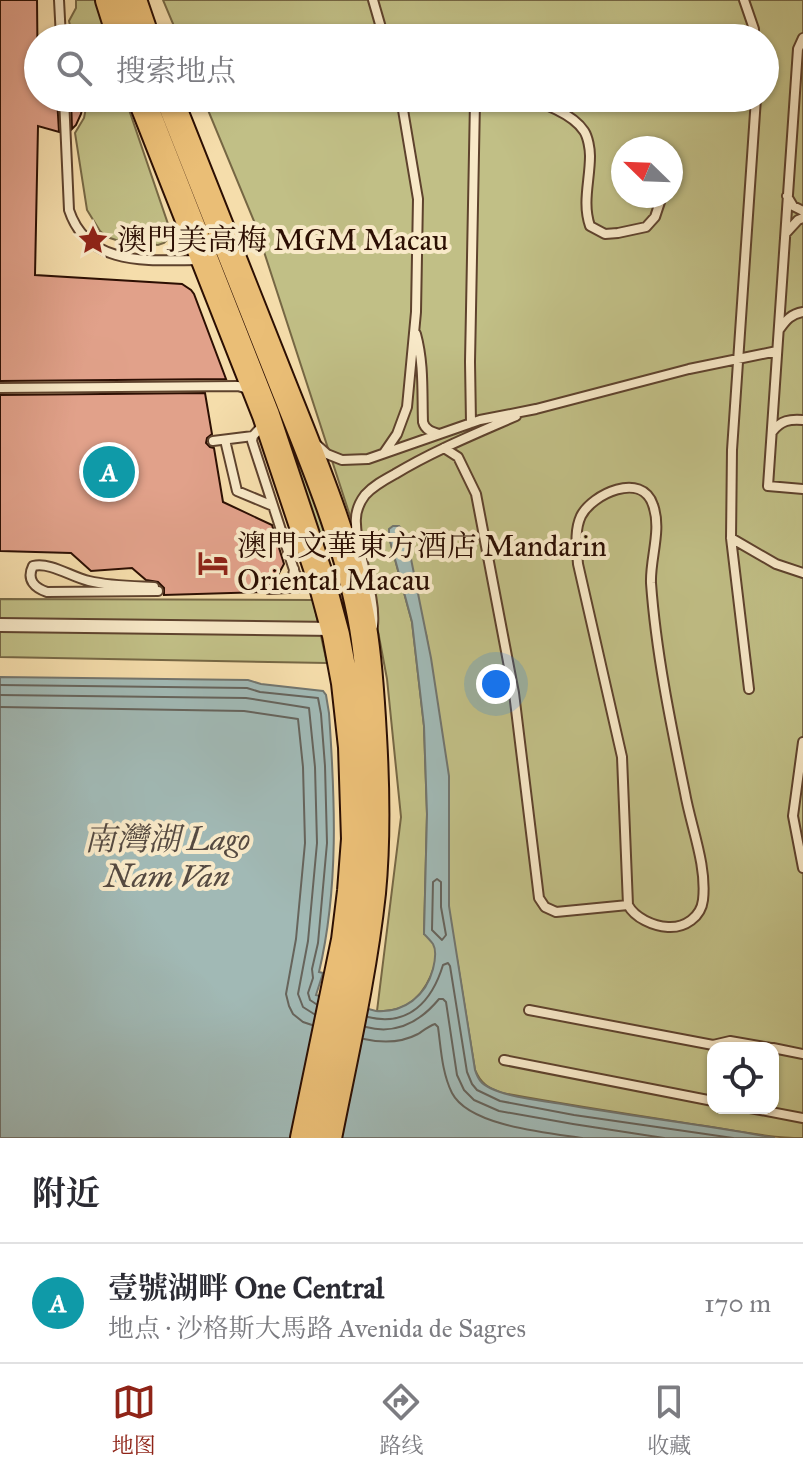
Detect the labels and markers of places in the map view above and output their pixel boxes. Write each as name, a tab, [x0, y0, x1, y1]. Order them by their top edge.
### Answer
place label: 澳門美高梅 MGM Macau	[117, 222, 448, 258]
place icon: 澳門美高梅 MGM Macau	[76, 223, 110, 257]
pin: A	[83, 442, 135, 502]
place label: 澳門文華東方酒店 Mandarin Oriental Macau	[237, 528, 607, 598]
hotel icon: 澳門文華東方酒店 Mandarin Oriental Macau	[196, 546, 230, 580]

